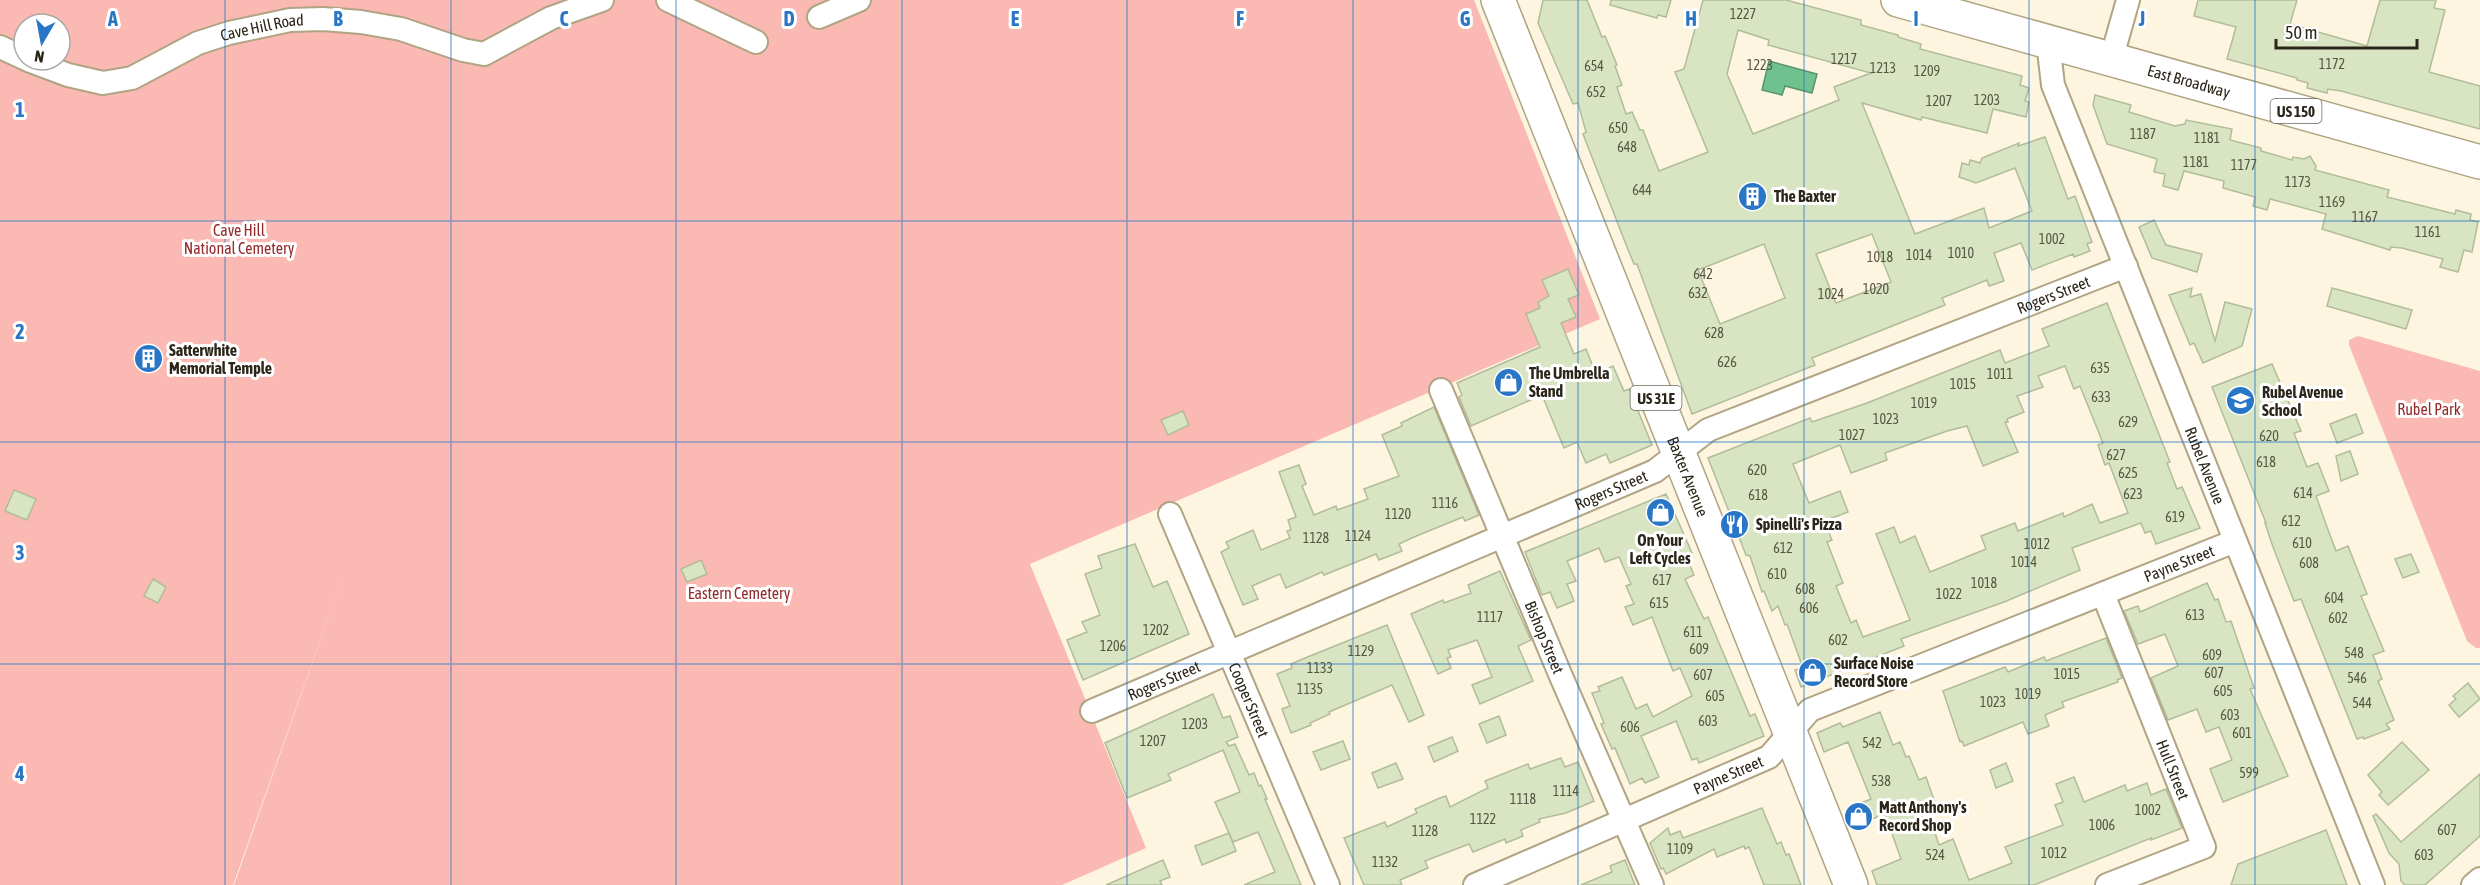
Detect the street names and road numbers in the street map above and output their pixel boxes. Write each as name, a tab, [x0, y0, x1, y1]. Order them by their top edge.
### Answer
street label: Cave Hill Road	[218, 11, 304, 44]
street label: East Broadway	[2146, 61, 2233, 102]
road number: US 150	[2270, 99, 2322, 123]
street label: Rogers Street	[2014, 272, 2093, 317]
road number: US 31E	[1630, 386, 1682, 410]
street label: Rubel Avenue	[2182, 424, 2229, 507]
street label: Baxter Avenue	[1664, 434, 1712, 519]
street label: Rogers Street	[1572, 466, 1650, 513]
street label: Payne Street	[2141, 541, 2217, 585]
street label: Bishop Street	[1521, 598, 1568, 677]
street label: Rogers Street	[1125, 657, 1203, 704]
street label: Cooper Street	[1225, 660, 1273, 740]
street label: Hull Street	[2153, 737, 2193, 802]
street label: Payne Street	[1691, 752, 1766, 798]

